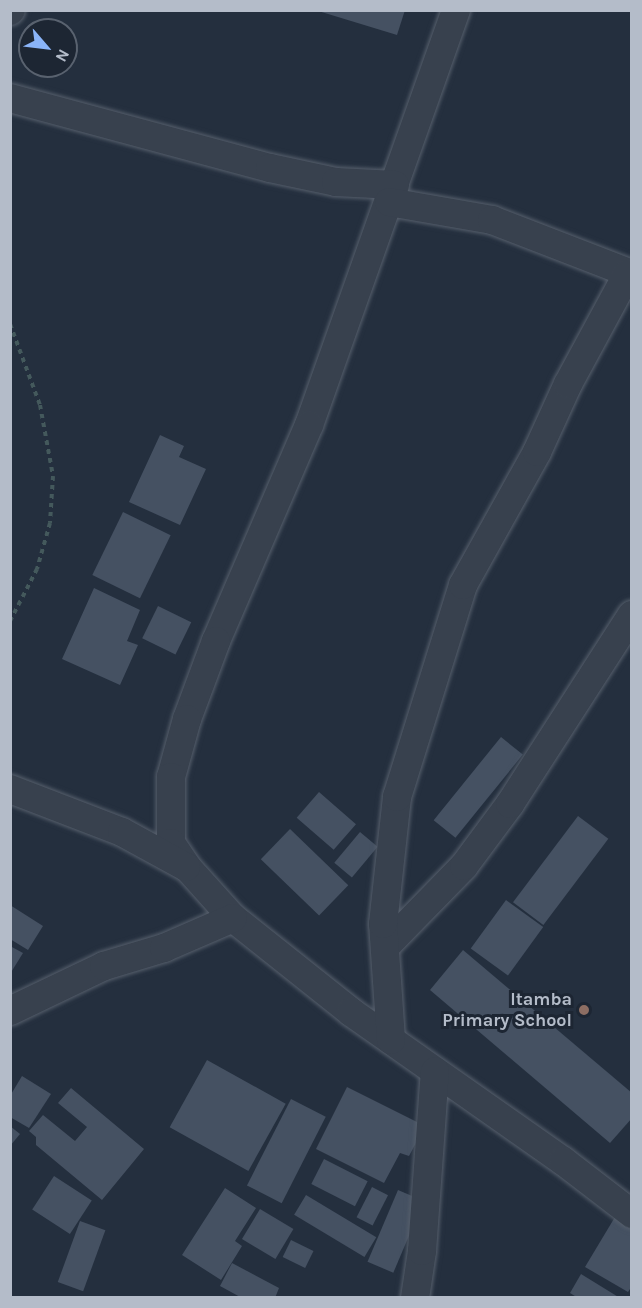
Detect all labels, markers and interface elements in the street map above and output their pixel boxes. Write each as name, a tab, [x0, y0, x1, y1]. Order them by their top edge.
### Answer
north arrow	[18, 18, 78, 78]
text: N	[51, 46, 74, 65]
place label: Itamba Primary School	[442, 989, 572, 1032]
marker: Itamba Primary School	[577, 1003, 591, 1017]

